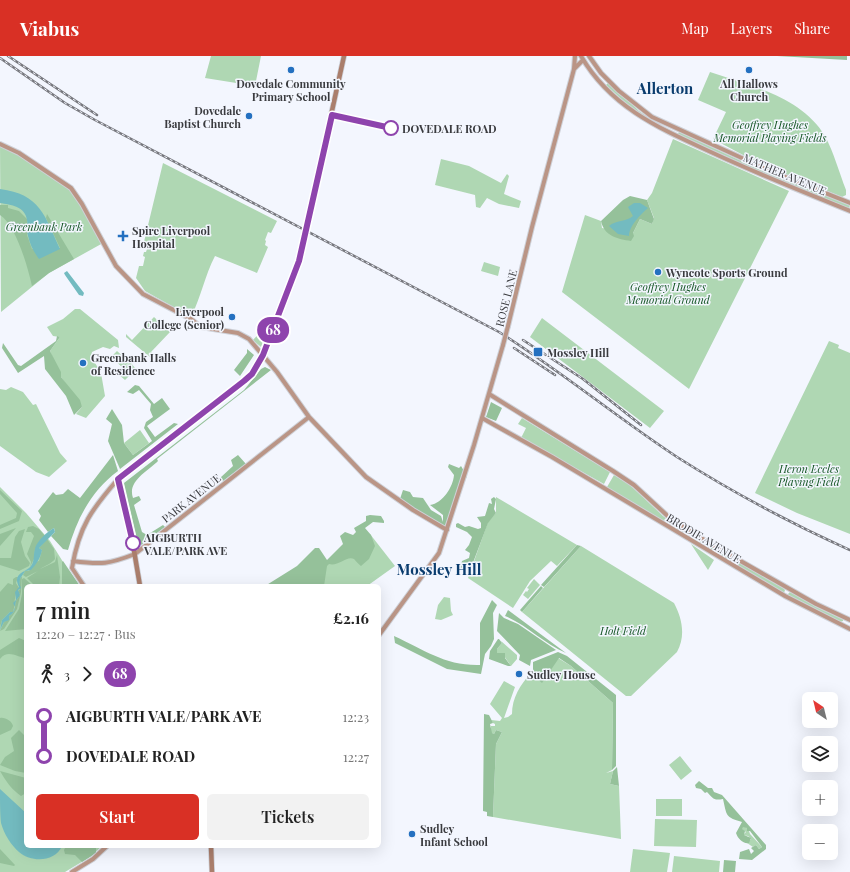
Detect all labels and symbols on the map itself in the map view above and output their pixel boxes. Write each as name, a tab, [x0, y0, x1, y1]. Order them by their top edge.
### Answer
marker: Dovedale Community Primary School	[286, 65, 296, 75]
marker: All Hallows Church	[744, 65, 754, 75]
place label: Dovedale Community Primary School	[236, 76, 346, 104]
place label: All Hallows Church	[719, 76, 778, 104]
district label: Allerton	[636, 78, 694, 98]
place label: Dovedale Baptist Church	[164, 103, 241, 131]
marker: Dovedale Baptist Church	[244, 111, 254, 121]
park label: Geoffrey Hughes Memorial Playing Fields	[713, 117, 827, 145]
marker: DOVEDALE ROAD	[383, 120, 399, 136]
place label: DOVEDALE ROAD	[402, 121, 497, 136]
street label: MATHER AVENUE	[741, 150, 829, 198]
park label: Greenbank Park	[6, 219, 83, 234]
place label: Spire Liverpool Hospital	[132, 223, 211, 251]
marker: Spire Liverpool Hospital	[117, 230, 129, 242]
place label: Wyncote Sports Ground	[665, 265, 788, 280]
marker: Wyncote Sports Ground	[653, 267, 663, 277]
street label: ROSE LANE	[492, 268, 520, 328]
park label: Geoffrey Hughes Memorial Ground	[625, 279, 711, 307]
place label: Liverpool College (Senior)	[144, 304, 225, 332]
marker: Liverpool College (Senior)	[227, 312, 237, 322]
line badge: 68	[255, 317, 291, 343]
place label: Mossley Hill	[547, 345, 610, 360]
marker: Mossley Hill	[532, 346, 544, 358]
place label: Greenbank Halls of Residence	[91, 350, 176, 378]
marker: Greenbank Halls of Residence	[78, 358, 88, 368]
park label: Heron Eccles Playing Field	[777, 461, 841, 489]
street label: PARK AVENUE	[158, 470, 224, 526]
street label: BRODIE AVENUE	[664, 510, 744, 566]
place label: AIGBURTH VALE/PARK AVE	[143, 530, 227, 558]
marker: AIGBURTH VALE/PARK AVE	[125, 535, 141, 551]
district label: Mossley Hill	[397, 559, 482, 579]
park label: Holt Field	[599, 623, 647, 638]
place label: Sudley House	[527, 667, 596, 682]
marker: Sudley House	[514, 669, 524, 679]
north arrow	[802, 692, 838, 728]
place label: Sudley Infant School	[420, 821, 488, 849]
marker: Sudley Infant School	[407, 829, 417, 839]

